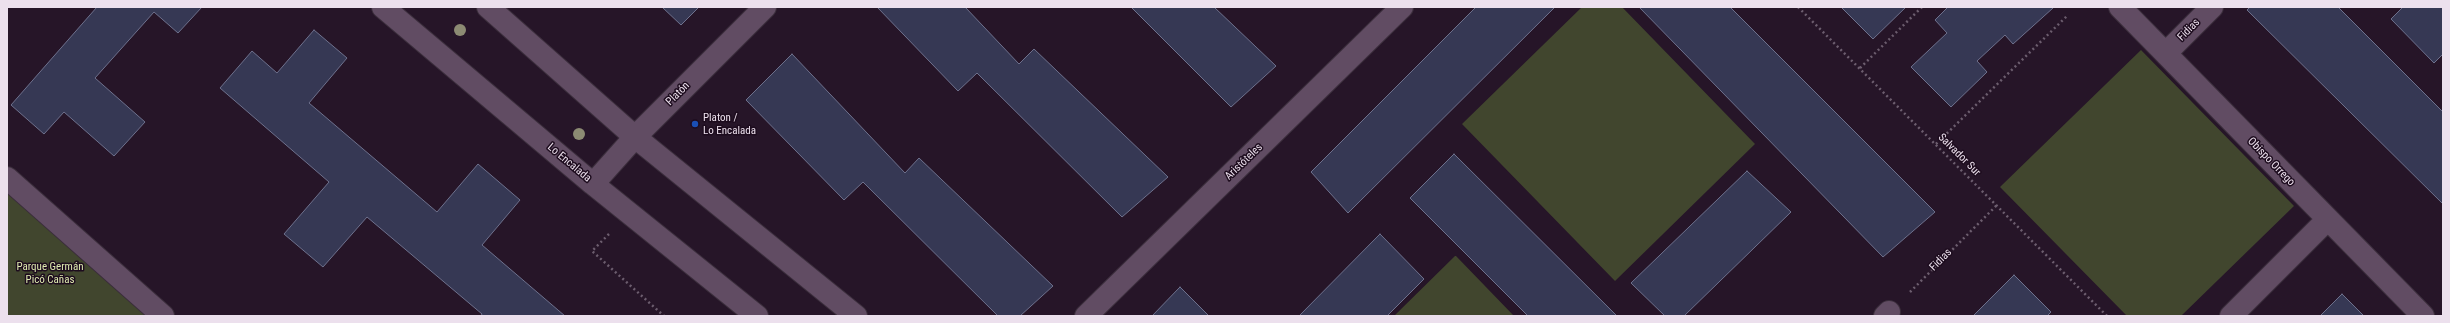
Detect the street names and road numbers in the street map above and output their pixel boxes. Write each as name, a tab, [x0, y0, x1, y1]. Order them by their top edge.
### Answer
street label: Fidias	[2175, 16, 2203, 44]
street label: Platón	[663, 79, 693, 109]
street label: Salvador Sur	[1935, 131, 1983, 179]
street label: Obispo Orrego	[2245, 135, 2297, 189]
street label: Lo Encalada	[544, 141, 594, 185]
street label: Aristóteles	[1223, 141, 1265, 183]
street label: Fidias	[1927, 246, 1955, 274]

